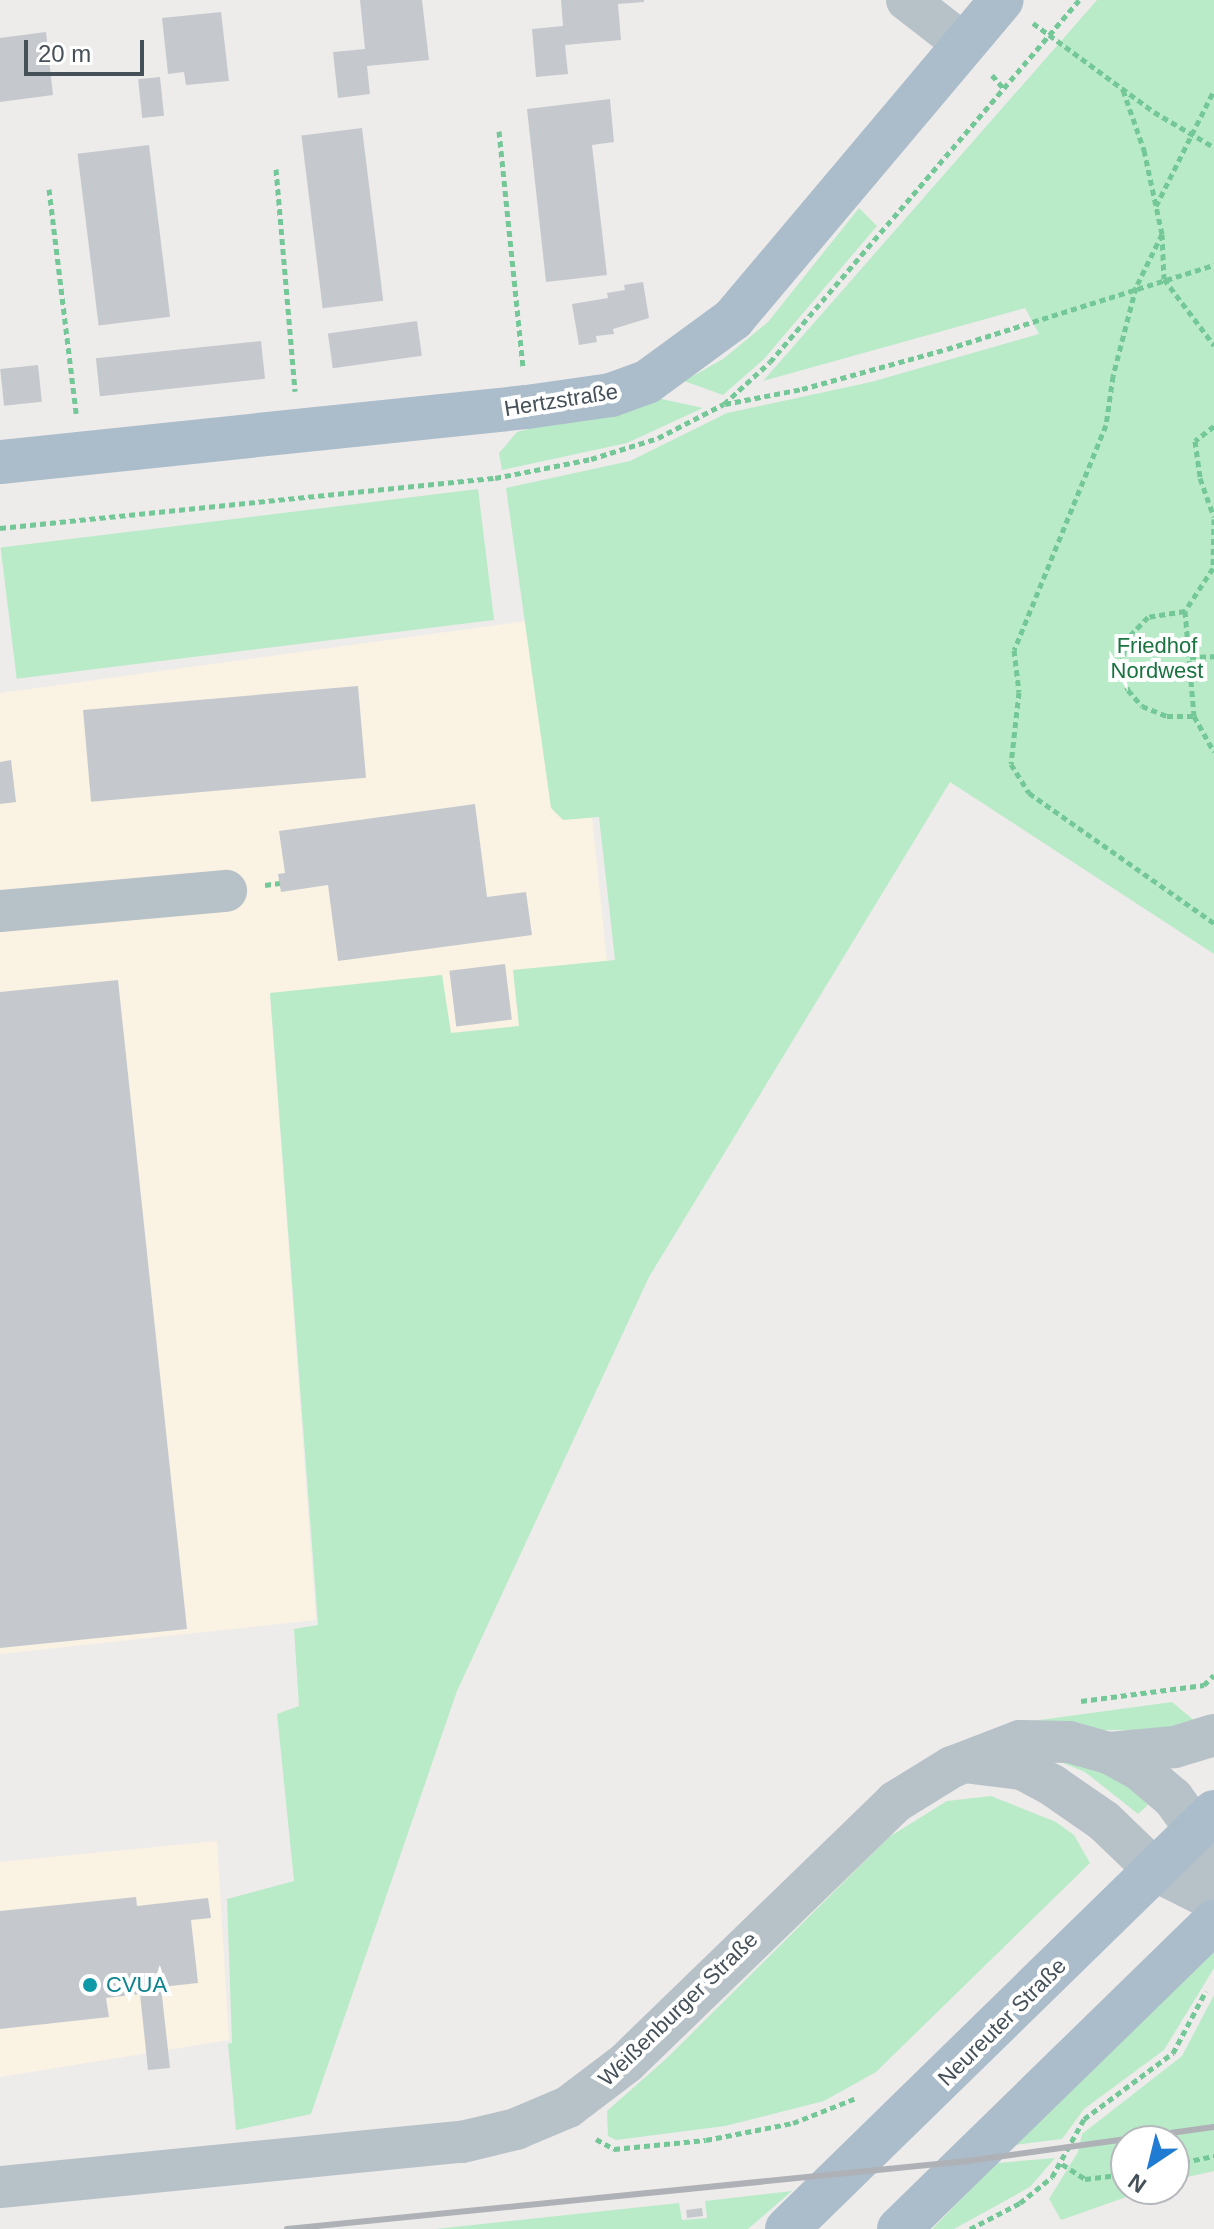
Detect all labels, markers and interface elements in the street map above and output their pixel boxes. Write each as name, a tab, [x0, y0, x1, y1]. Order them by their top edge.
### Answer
scale bar	[28, 24, 148, 74]
text: 20 m	[38, 40, 91, 67]
street label: Hertzstraße	[502, 378, 620, 422]
park label: Friedhof Nordwest	[1111, 632, 1203, 684]
street label: Weißenburger Straße	[593, 1926, 763, 2092]
street label: Neureuter Straße	[933, 1953, 1071, 2091]
place label: CVUA	[106, 1972, 167, 1998]
marker: CVUA	[81, 1976, 99, 1994]
north arrow	[1110, 2125, 1190, 2205]
text: N	[1123, 2169, 1151, 2198]

